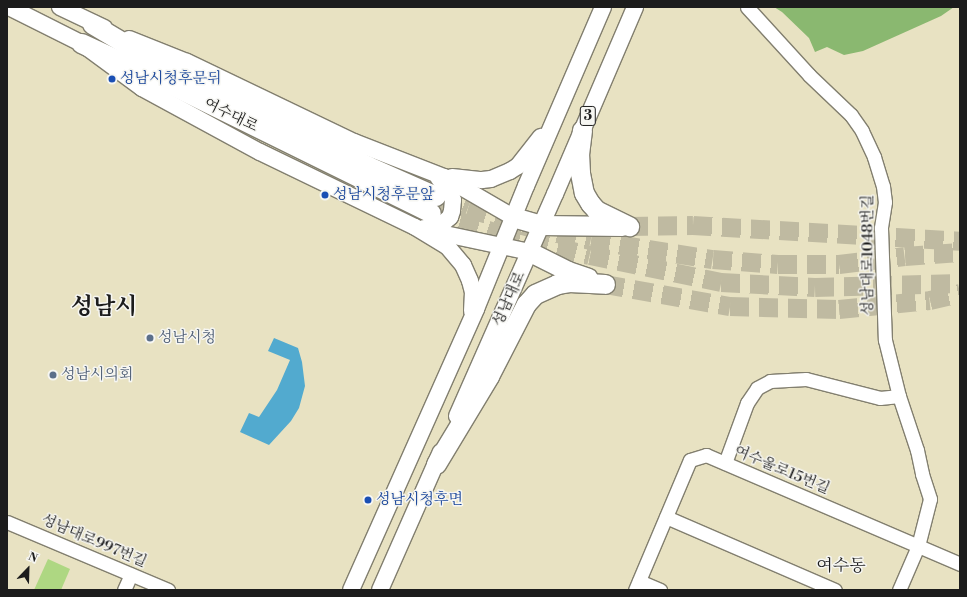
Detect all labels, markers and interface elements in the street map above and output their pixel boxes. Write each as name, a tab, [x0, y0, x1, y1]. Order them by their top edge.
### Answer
place label: 성남시청후문뒤	[120, 70, 221, 88]
marker: 성남시청후문뒤	[107, 74, 117, 84]
street label: 여수대로	[201, 94, 261, 136]
road number: 3	[579, 104, 597, 128]
place label: 성남시청후문앞	[333, 186, 434, 204]
marker: 성남시청후문앞	[320, 190, 330, 200]
street label: 성남대로1048번길	[859, 195, 877, 315]
street label: 성남대로	[489, 269, 529, 329]
district label: 성남시	[71, 293, 137, 321]
place label: 성남시청	[158, 329, 216, 347]
marker: 성남시청	[145, 333, 155, 343]
place label: 성남시의회	[61, 366, 133, 384]
marker: 성남시의회	[48, 370, 58, 380]
street label: 여수울로15번길	[732, 442, 832, 498]
place label: 성남시청후면	[376, 491, 463, 509]
marker: 성남시청후면	[363, 495, 373, 505]
street label: 성남대로997번길	[39, 511, 149, 571]
north arrow	[8, 549, 48, 589]
text: N	[26, 550, 39, 566]
district label: 여수동	[816, 557, 866, 577]

